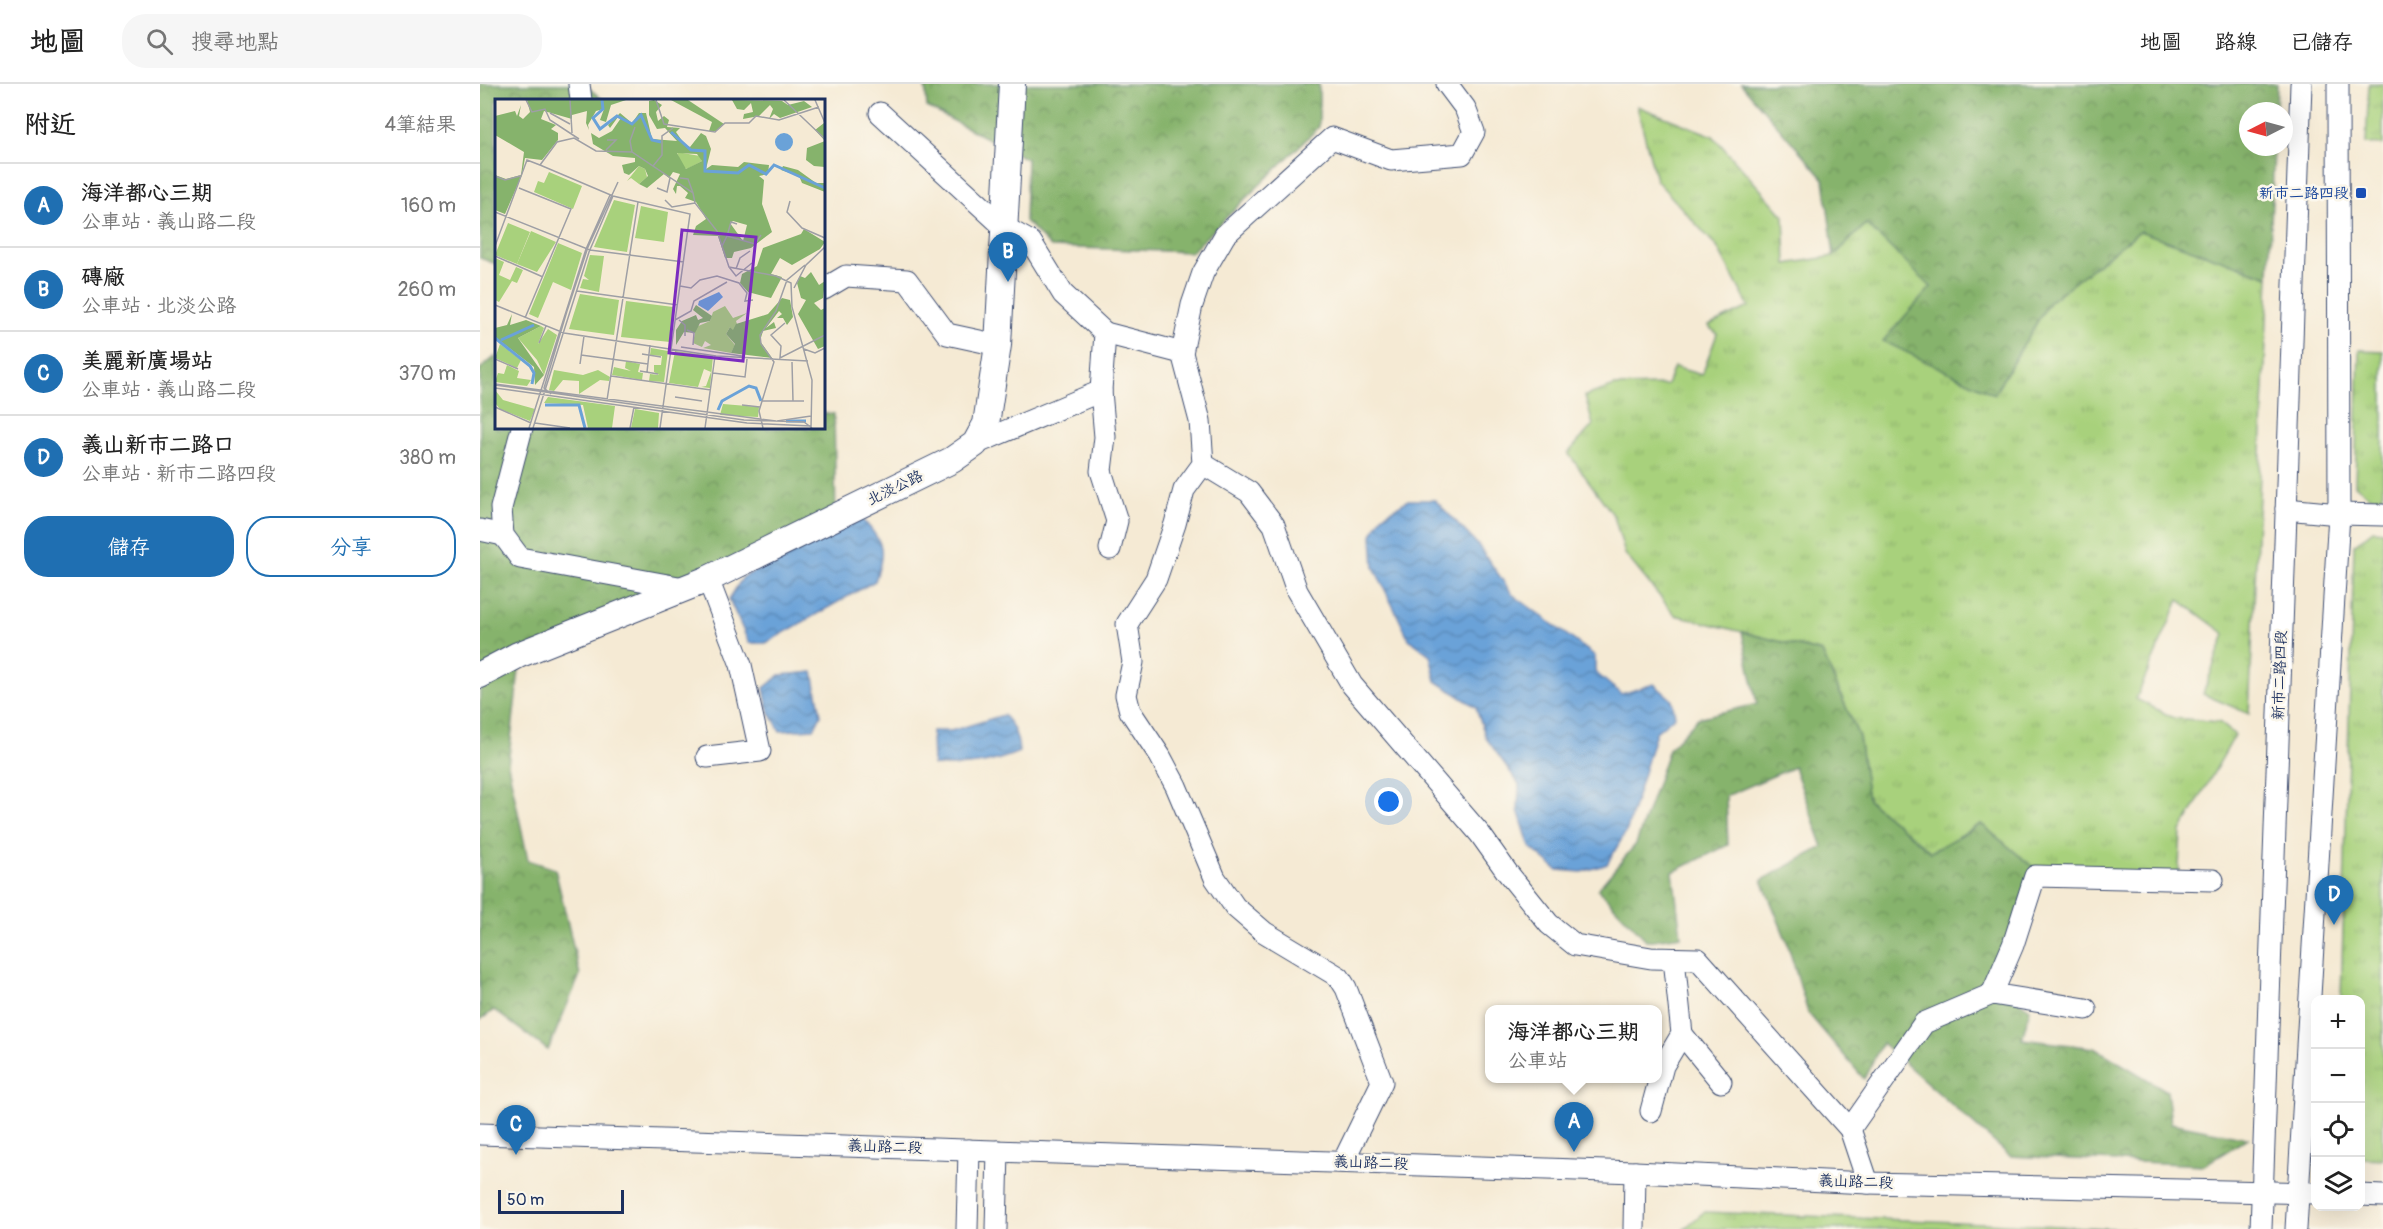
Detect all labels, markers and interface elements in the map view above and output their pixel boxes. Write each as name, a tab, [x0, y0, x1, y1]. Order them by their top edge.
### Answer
search box	[122, 14, 542, 68]
text: 地圖	[30, 25, 86, 60]
icon: search	[143, 25, 176, 58]
text: 搜尋地點	[191, 28, 279, 56]
text: 地圖	[2140, 29, 2182, 56]
text: 路線	[2215, 29, 2257, 56]
text: 已儲存	[2290, 29, 2353, 56]
inset map	[495, 99, 825, 429]
north arrow	[2239, 102, 2293, 156]
text: 附近	[24, 109, 76, 141]
text: 4筆結果	[384, 112, 456, 137]
text: 海洋都心三期	[81, 179, 213, 207]
place label: 新市二路四段	[2259, 184, 2349, 203]
marker: 新市二路四段	[2354, 186, 2368, 200]
text: A	[37, 193, 50, 218]
text: 160 m	[401, 193, 456, 218]
text: 公車站 · 義山路二段	[81, 209, 256, 234]
pin: B	[988, 232, 1028, 282]
text: 磚廠	[81, 263, 125, 291]
text: B	[38, 277, 49, 302]
text: 260 m	[397, 277, 456, 302]
text: 公車站 · 北淡公路	[81, 293, 236, 318]
text: 美麗新廣場站	[81, 347, 213, 375]
text: C	[37, 361, 50, 386]
text: 370 m	[399, 361, 456, 386]
text: 公車站 · 義山路二段	[81, 377, 256, 402]
text: 義山新市二路口	[81, 431, 235, 459]
text: D	[37, 445, 50, 470]
text: 380 m	[399, 445, 456, 470]
text: 公車站 · 新市二路四段	[81, 461, 276, 486]
street label: 北淡公路	[864, 466, 926, 510]
button: 儲存	[24, 516, 234, 577]
button: 分享	[246, 516, 456, 577]
street label: 新市二路四段	[2269, 630, 2291, 720]
your location	[1374, 787, 1403, 816]
pin: D	[2314, 876, 2354, 925]
map controls	[2311, 995, 2365, 1211]
button: +	[2311, 995, 2365, 1049]
popup	[1485, 1005, 1662, 1083]
text: 海洋都心三期	[1507, 1018, 1640, 1046]
text: 公車站	[1507, 1048, 1567, 1073]
button: −	[2311, 1049, 2365, 1103]
pin: A	[1554, 1102, 1594, 1152]
button: locate	[2311, 1103, 2365, 1157]
pin: C	[496, 1106, 536, 1155]
street label: 義山路二段	[847, 1136, 923, 1158]
street label: 義山路二段	[1333, 1152, 1409, 1174]
button: layers	[2311, 1157, 2365, 1211]
street label: 義山路二段	[1818, 1171, 1894, 1193]
scale bar	[498, 1187, 624, 1214]
text: 50 m	[507, 1190, 544, 1210]

